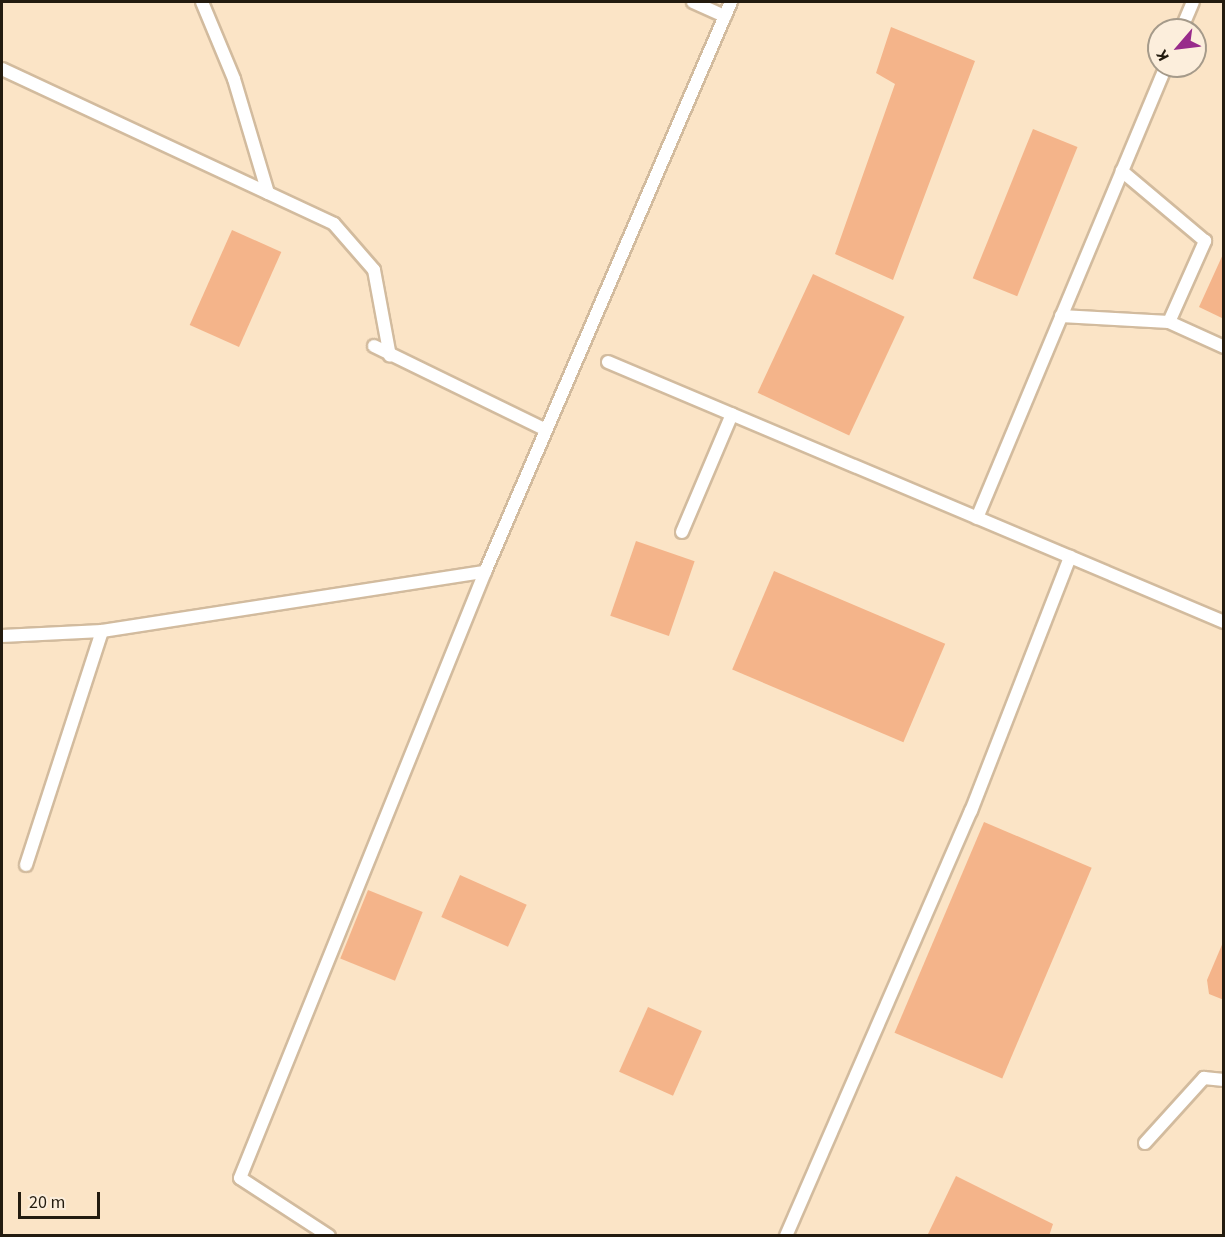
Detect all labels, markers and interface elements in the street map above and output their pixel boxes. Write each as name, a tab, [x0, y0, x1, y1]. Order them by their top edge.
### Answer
north arrow	[1147, 18, 1207, 78]
text: K	[1151, 46, 1175, 65]
scale bar	[21, 1180, 104, 1218]
text: 20 m	[29, 1190, 65, 1215]

